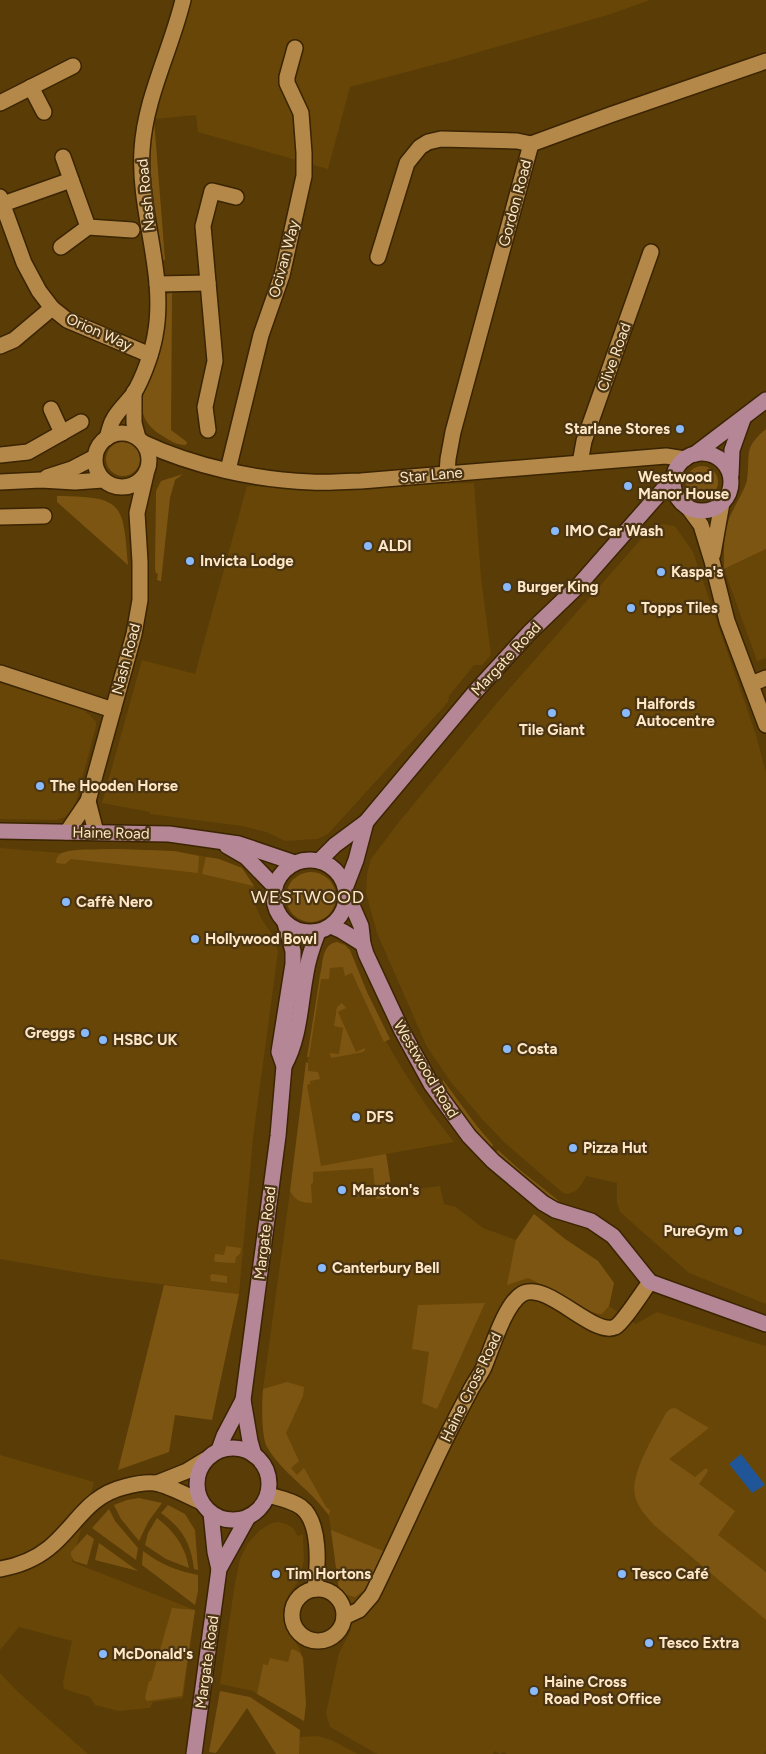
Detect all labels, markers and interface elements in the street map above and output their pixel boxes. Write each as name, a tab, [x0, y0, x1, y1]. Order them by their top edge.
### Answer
street label: Nash Road	[133, 158, 159, 232]
street label: Gordon Road	[495, 158, 535, 248]
street label: Ocivan Way	[265, 218, 303, 300]
street label: Orion Way	[63, 310, 135, 355]
street label: Clive Road	[593, 320, 635, 394]
place label: Starlane Stores	[565, 420, 670, 438]
marker: Starlane Stores	[674, 423, 686, 435]
street label: Star Lane	[399, 463, 463, 487]
place label: Westwood Manor House	[638, 468, 730, 503]
marker: Westwood Manor House	[622, 480, 634, 492]
place label: IMO Car Wash	[565, 522, 663, 540]
marker: IMO Car Wash	[549, 525, 561, 537]
place label: ALDI	[378, 537, 412, 555]
marker: ALDI	[362, 540, 374, 552]
place label: Invicta Lodge	[200, 552, 294, 570]
marker: Invicta Lodge	[184, 555, 196, 567]
place label: Kaspa's	[671, 563, 723, 581]
marker: Kaspa's	[655, 566, 667, 578]
place label: Burger King	[517, 578, 598, 596]
marker: Burger King	[501, 581, 513, 593]
place label: Topps Tiles	[641, 599, 718, 617]
marker: Topps Tiles	[625, 602, 637, 614]
street label: Margate Road	[467, 619, 545, 699]
street label: Nash Road	[108, 621, 144, 697]
place label: Halfords Autocentre	[636, 695, 716, 730]
marker: Tile Giant	[546, 707, 558, 719]
marker: Halfords Autocentre	[620, 707, 632, 719]
place label: Tile Giant	[519, 721, 585, 739]
place label: The Hooden Horse	[50, 777, 179, 795]
marker: The Hooden Horse	[34, 780, 46, 792]
street label: Haine Road	[72, 823, 150, 843]
district label: WESTWOOD	[251, 886, 365, 908]
place label: Caffè Nero	[76, 893, 153, 911]
marker: Caffè Nero	[60, 896, 72, 908]
place label: Hollywood Bowl	[205, 930, 317, 948]
marker: Hollywood Bowl	[189, 933, 201, 945]
street label: Westwood Road	[390, 1017, 462, 1121]
place label: Greggs	[25, 1024, 75, 1042]
marker: Greggs	[79, 1027, 91, 1039]
place label: HSBC UK	[113, 1031, 178, 1049]
marker: HSBC UK	[97, 1034, 109, 1046]
place label: Costa	[517, 1040, 557, 1058]
marker: Costa	[501, 1043, 513, 1055]
place label: DFS	[366, 1108, 394, 1126]
marker: DFS	[350, 1111, 362, 1123]
place label: Pizza Hut	[583, 1139, 648, 1157]
marker: Pizza Hut	[567, 1142, 579, 1154]
place label: Marston's	[352, 1181, 419, 1199]
marker: Marston's	[336, 1184, 348, 1196]
street label: Margate Road	[250, 1185, 280, 1281]
place label: PureGym	[664, 1222, 728, 1240]
marker: PureGym	[732, 1225, 744, 1237]
place label: Canterbury Bell	[332, 1259, 440, 1277]
marker: Canterbury Bell	[316, 1262, 328, 1274]
street label: Haine Cross Road	[437, 1329, 505, 1445]
place label: Tim Hortons	[286, 1565, 371, 1583]
place label: Tesco Café	[632, 1565, 709, 1583]
marker: Tim Hortons	[270, 1568, 282, 1580]
marker: Tesco Café	[616, 1568, 628, 1580]
street label: Margate Road	[192, 1614, 222, 1710]
place label: Tesco Extra	[659, 1634, 739, 1652]
marker: Tesco Extra	[643, 1637, 655, 1649]
place label: McDonald's	[113, 1645, 193, 1663]
marker: McDonald's	[97, 1648, 109, 1660]
place label: Haine Cross Road Post Office	[544, 1673, 662, 1708]
marker: Haine Cross Road Post Office	[528, 1685, 540, 1697]

